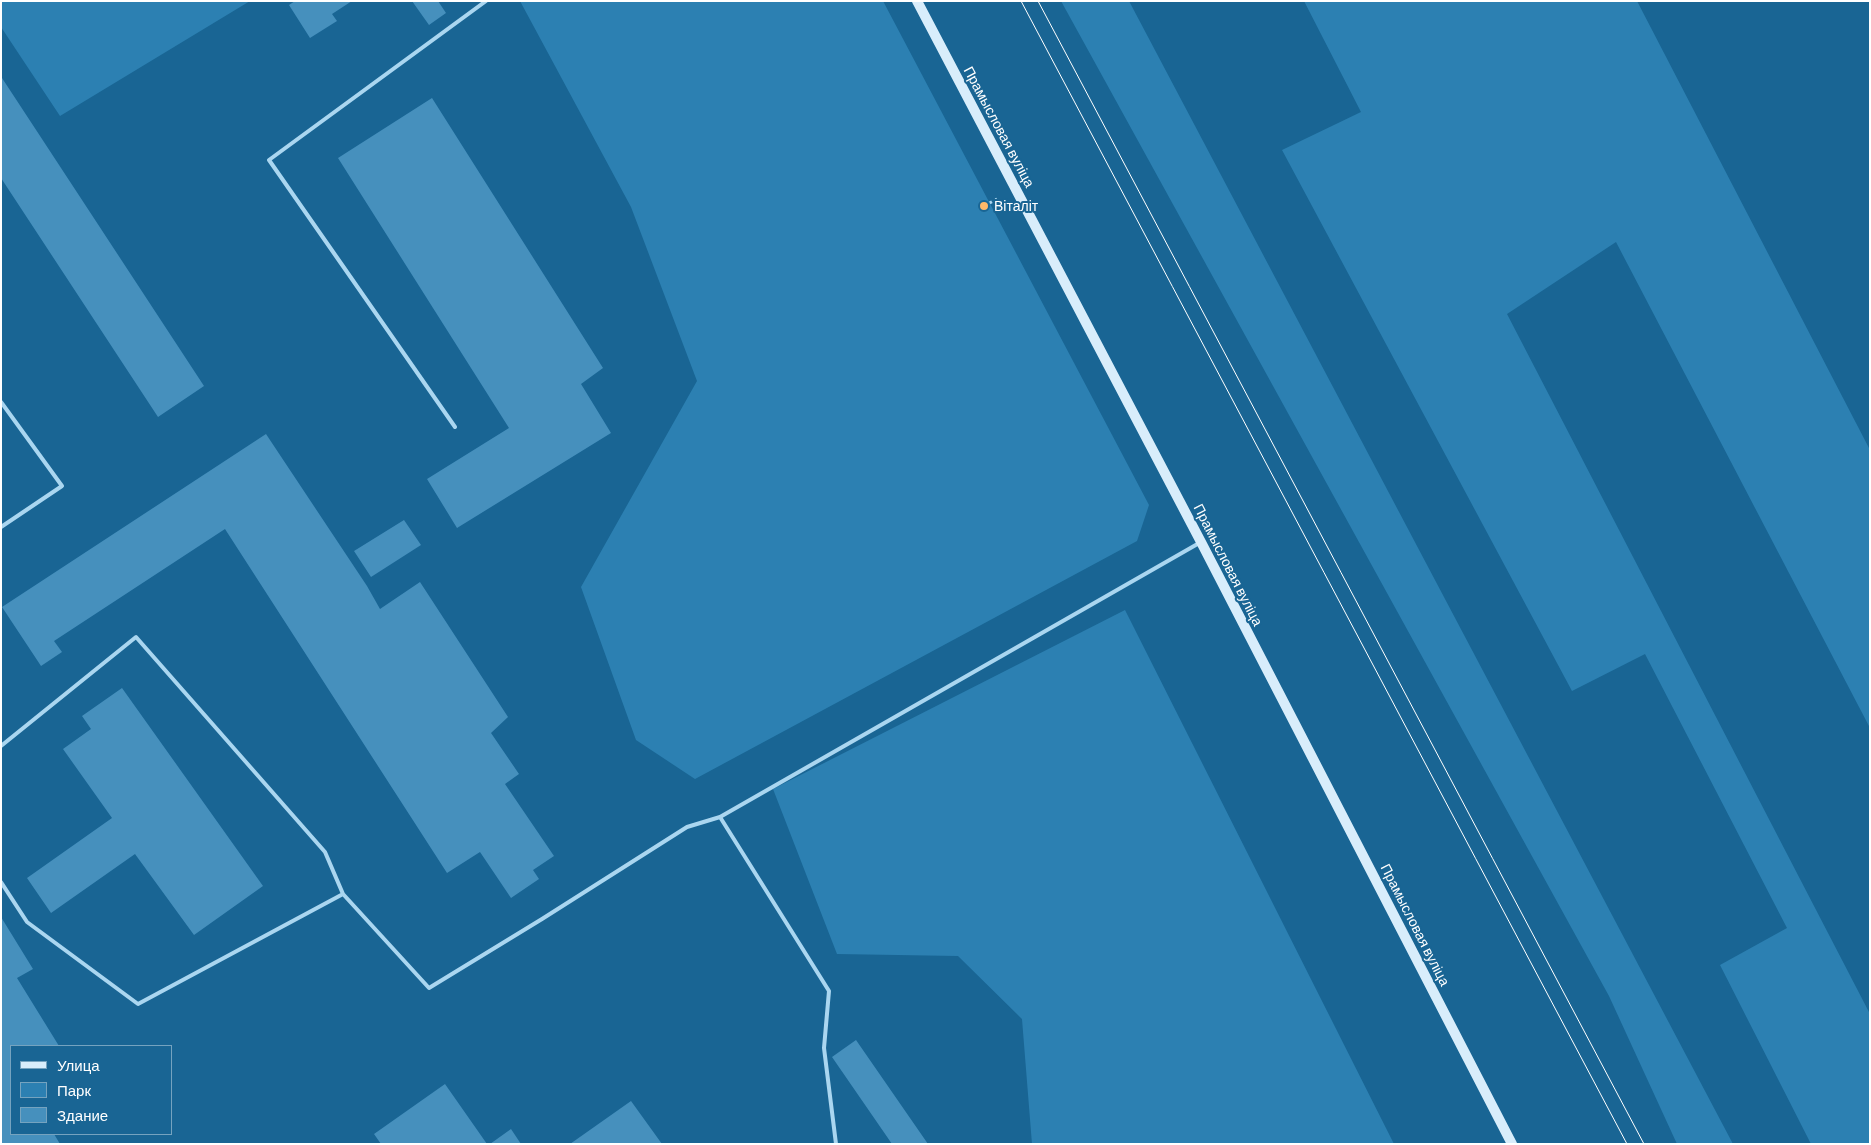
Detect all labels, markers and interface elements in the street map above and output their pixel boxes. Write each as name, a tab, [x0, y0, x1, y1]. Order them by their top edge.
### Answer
street label: Прамысловая вуліца	[960, 64, 1038, 190]
place label: Віталіт	[994, 198, 1038, 214]
marker: Віталіт	[978, 200, 990, 212]
street label: Прамысловая вуліца	[1190, 501, 1266, 629]
street label: Прамысловая вуліца	[1377, 861, 1453, 989]
legend	[10, 1045, 172, 1135]
text: Улица	[57, 1056, 100, 1074]
text: Парк	[57, 1081, 91, 1099]
text: Здание	[57, 1106, 108, 1124]

